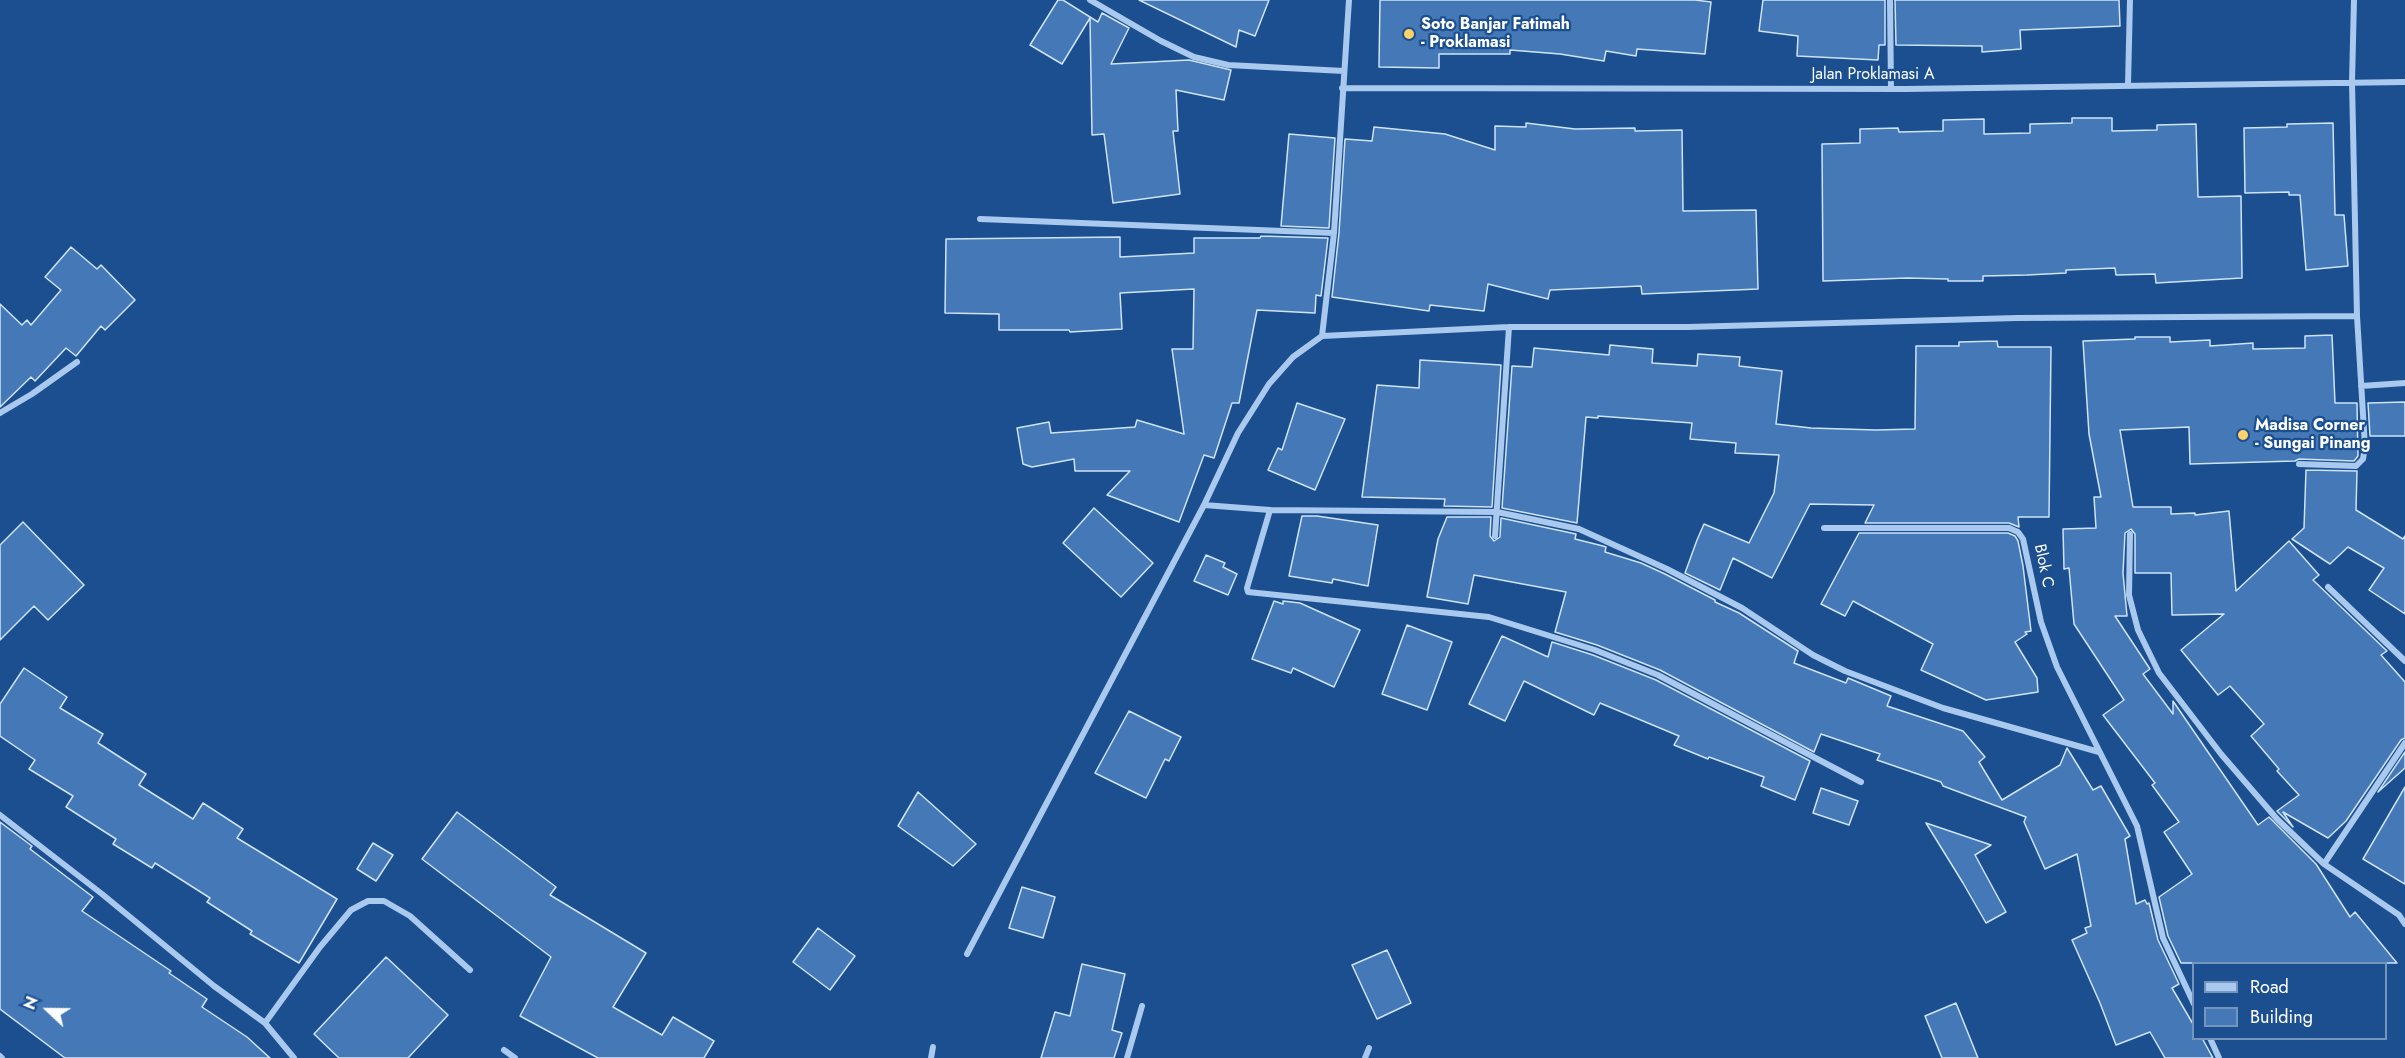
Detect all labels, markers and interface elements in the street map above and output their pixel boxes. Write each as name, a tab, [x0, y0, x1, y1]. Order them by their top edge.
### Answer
place label: Soto Banjar Fatimah - Proklamasi	[1421, 15, 1570, 53]
marker: Soto Banjar Fatimah - Proklamasi	[1402, 27, 1416, 41]
street label: Jalan Proklamasi A	[1811, 65, 1935, 85]
place label: Madisa Corner - Sungai Pinang	[2255, 416, 2371, 454]
marker: Madisa Corner - Sungai Pinang	[2236, 428, 2250, 442]
street label: Blok C	[2029, 542, 2057, 590]
legend	[2192, 962, 2387, 1040]
text: Road	[2250, 974, 2289, 1000]
north arrow	[18, 980, 78, 1040]
text: N	[18, 993, 44, 1013]
text: Building	[2250, 1004, 2313, 1030]

